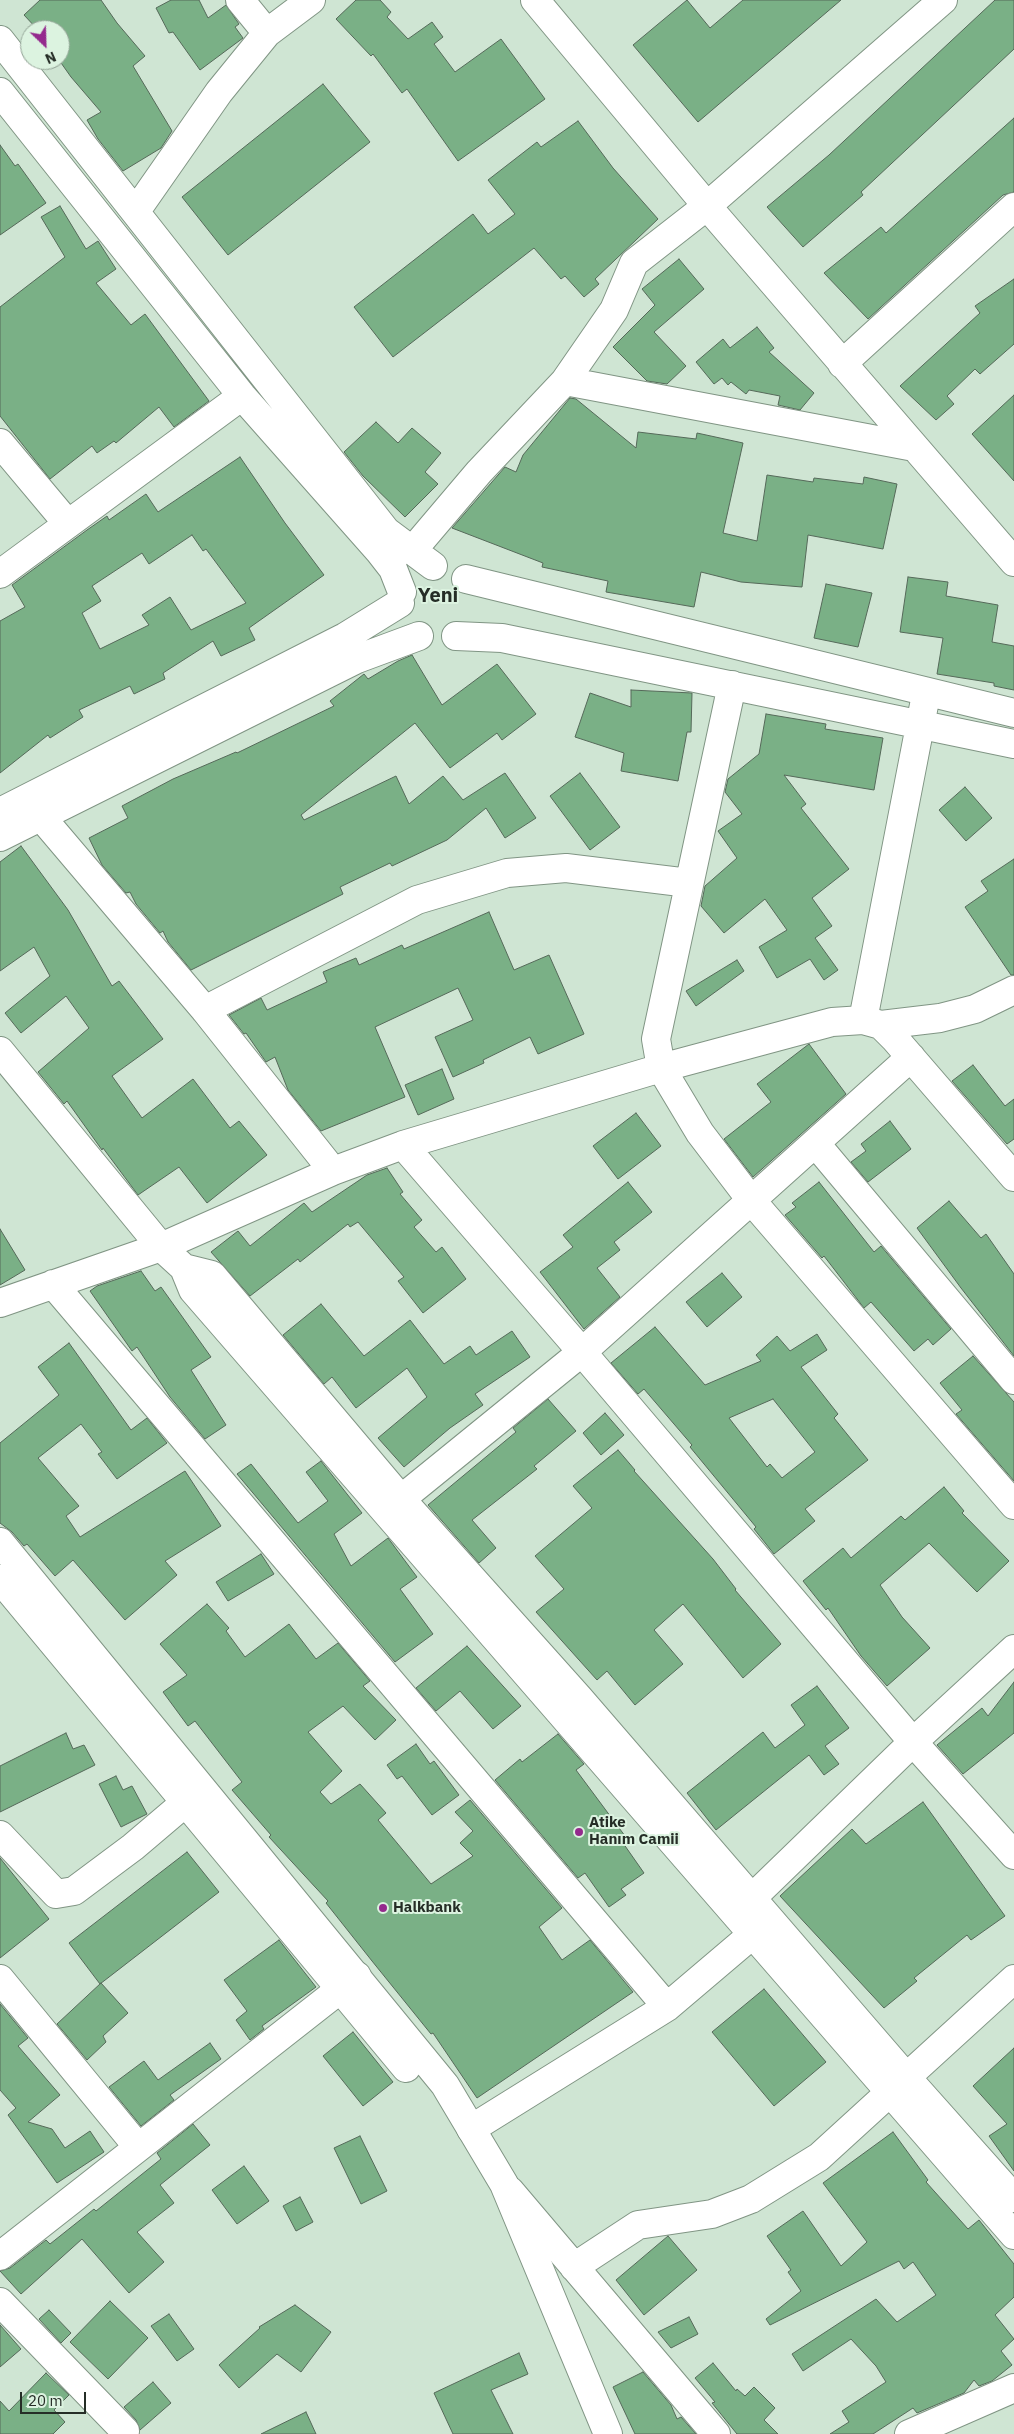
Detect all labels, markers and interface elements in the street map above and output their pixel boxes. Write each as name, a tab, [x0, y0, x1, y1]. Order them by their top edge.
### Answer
north arrow	[20, 20, 70, 70]
text: N	[42, 48, 59, 68]
district label: Yeni	[418, 584, 458, 608]
place label: Atike Hanım Camii	[589, 1814, 679, 1849]
marker: Atike Hanım Camii	[573, 1826, 585, 1838]
place label: Halkbank	[393, 1899, 461, 1917]
marker: Halkbank	[377, 1902, 389, 1914]
scale bar	[22, 2382, 89, 2414]
text: 20 m	[28, 2391, 63, 2410]

